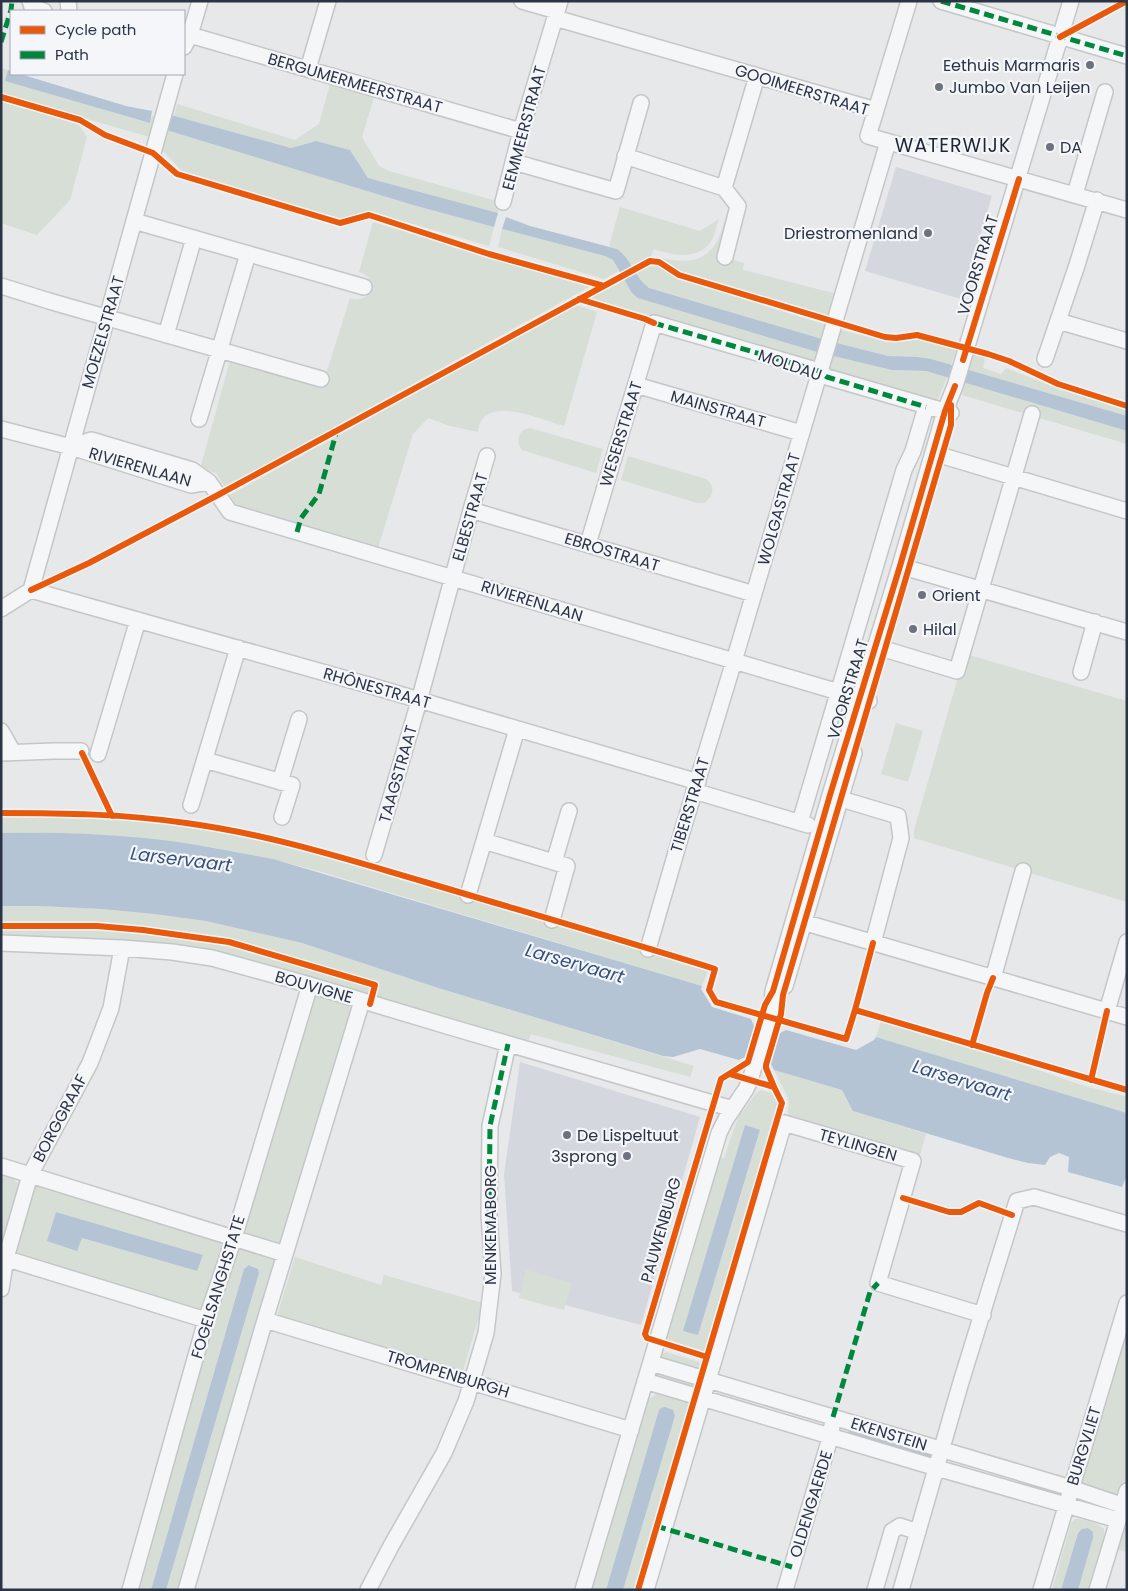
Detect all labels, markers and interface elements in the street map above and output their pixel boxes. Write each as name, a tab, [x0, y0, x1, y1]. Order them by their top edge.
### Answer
legend	[10, 10, 185, 75]
text: Cycle path	[55, 19, 136, 40]
text: Path	[55, 44, 89, 65]
street label: BERGUMERMEERSTRAAT	[265, 47, 445, 119]
place label: Eethuis Marmaris	[943, 54, 1080, 77]
street label: GOOIMEERSTRAAT	[732, 59, 872, 121]
marker: Eethuis Marmaris	[1084, 59, 1096, 71]
street label: EEMMEERSTRAAT	[496, 63, 552, 193]
place label: Jumbo Van Leijen	[949, 76, 1091, 99]
marker: Jumbo Van Leijen	[933, 81, 945, 93]
district label: WATERWIJK	[895, 132, 1011, 159]
place label: DA	[1060, 136, 1082, 159]
marker: DA	[1044, 141, 1056, 153]
street label: VOORSTRAAT	[952, 212, 1004, 318]
place label: Driestromenland	[784, 222, 918, 245]
marker: Driestromenland	[922, 227, 934, 239]
street label: MOEZELSTRAAT	[76, 273, 130, 391]
street label: MOLDAU	[755, 343, 825, 387]
street label: WESERSTRAAT	[594, 378, 648, 490]
street label: MAINSTRAAT	[668, 384, 768, 434]
street label: RIVIERENLAAN	[86, 441, 194, 493]
street label: WOLGASTRAAT	[752, 450, 806, 568]
street label: ELBESTRAAT	[446, 470, 494, 564]
street label: EBROSTRAAT	[562, 527, 663, 577]
street label: RIVIERENLAAN	[478, 575, 586, 627]
place label: Orient	[932, 584, 981, 607]
marker: Orient	[916, 589, 928, 601]
place label: Hilal	[923, 618, 957, 641]
marker: Hilal	[907, 623, 919, 635]
street label: VOORSTRAAT	[822, 636, 874, 742]
street label: RHÔNESTRAAT	[321, 662, 434, 714]
street label: TAAGSTRAAT	[373, 722, 423, 826]
street label: TIBERSTRAAT	[665, 754, 715, 855]
water label: Larservaart	[129, 840, 233, 878]
water label: Larservaart	[523, 937, 628, 989]
street label: BOUVIGNE	[272, 965, 356, 1009]
water label: Larservaart	[910, 1053, 1015, 1107]
street label: BORGGRAAF	[27, 1070, 93, 1166]
street label: TEYLINGEN	[816, 1123, 900, 1167]
place label: De Lispeltuut	[577, 1124, 679, 1147]
marker: De Lispeltuut	[561, 1129, 573, 1141]
place label: 3sprong	[551, 1145, 617, 1168]
marker: 3sprong	[621, 1150, 633, 1162]
street label: MENKEMABORG	[479, 1165, 502, 1285]
street label: PAUWENBURG	[635, 1175, 687, 1285]
street label: FOGELSANGHSTATE	[185, 1212, 251, 1362]
street label: TROMPENBURGH	[384, 1344, 512, 1404]
street label: BURGVLIET	[1061, 1403, 1107, 1488]
street label: EKENSTEIN	[848, 1411, 930, 1457]
street label: OLDENGAERDE	[784, 1448, 838, 1560]

